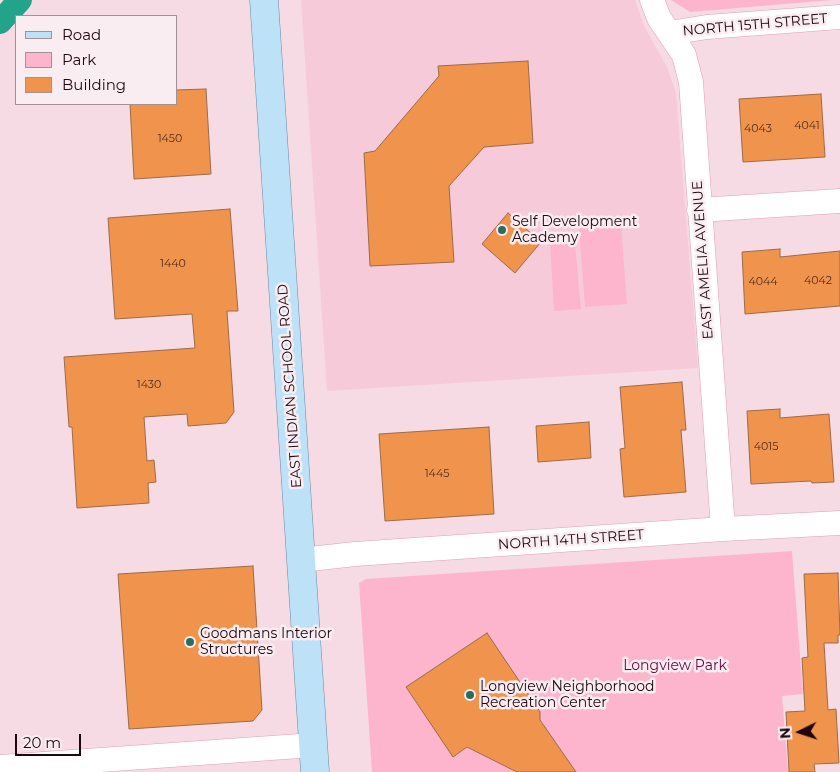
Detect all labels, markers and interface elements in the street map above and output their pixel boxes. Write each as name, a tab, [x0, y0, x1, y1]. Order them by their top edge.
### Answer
street label: NORTH 15TH STREET	[682, 10, 828, 40]
legend	[15, 15, 178, 105]
text: Road	[62, 25, 101, 44]
text: Park	[62, 50, 96, 69]
text: Building	[62, 75, 126, 94]
house number: 4041	[794, 119, 820, 133]
house number: 4043	[744, 122, 772, 136]
house number: 1450	[158, 132, 182, 146]
street label: EAST AMELIA AVENUE	[689, 180, 717, 340]
place label: Self Development Academy	[512, 214, 637, 246]
marker: Self Development Academy	[496, 224, 508, 236]
house number: 1440	[160, 257, 186, 271]
house number: 4042	[804, 274, 832, 288]
house number: 4044	[748, 275, 778, 289]
street label: EAST INDIAN SCHOOL ROAD	[274, 283, 306, 489]
house number: 1430	[137, 378, 161, 392]
house number: 4015	[754, 440, 778, 454]
house number: 1445	[425, 467, 449, 481]
street label: NORTH 14TH STREET	[497, 527, 645, 553]
place label: Goodmans Interior Structures	[200, 626, 332, 658]
marker: Goodmans Interior Structures	[184, 636, 196, 648]
park label: Longview Park	[623, 658, 727, 674]
place label: Longview Neighborhood Recreation Center	[480, 679, 655, 712]
marker: Longview Neighborhood Recreation Center	[464, 689, 476, 701]
north arrow	[775, 707, 825, 757]
scale bar	[18, 724, 84, 756]
text: N	[776, 727, 794, 739]
text: 20 m	[23, 733, 61, 752]

